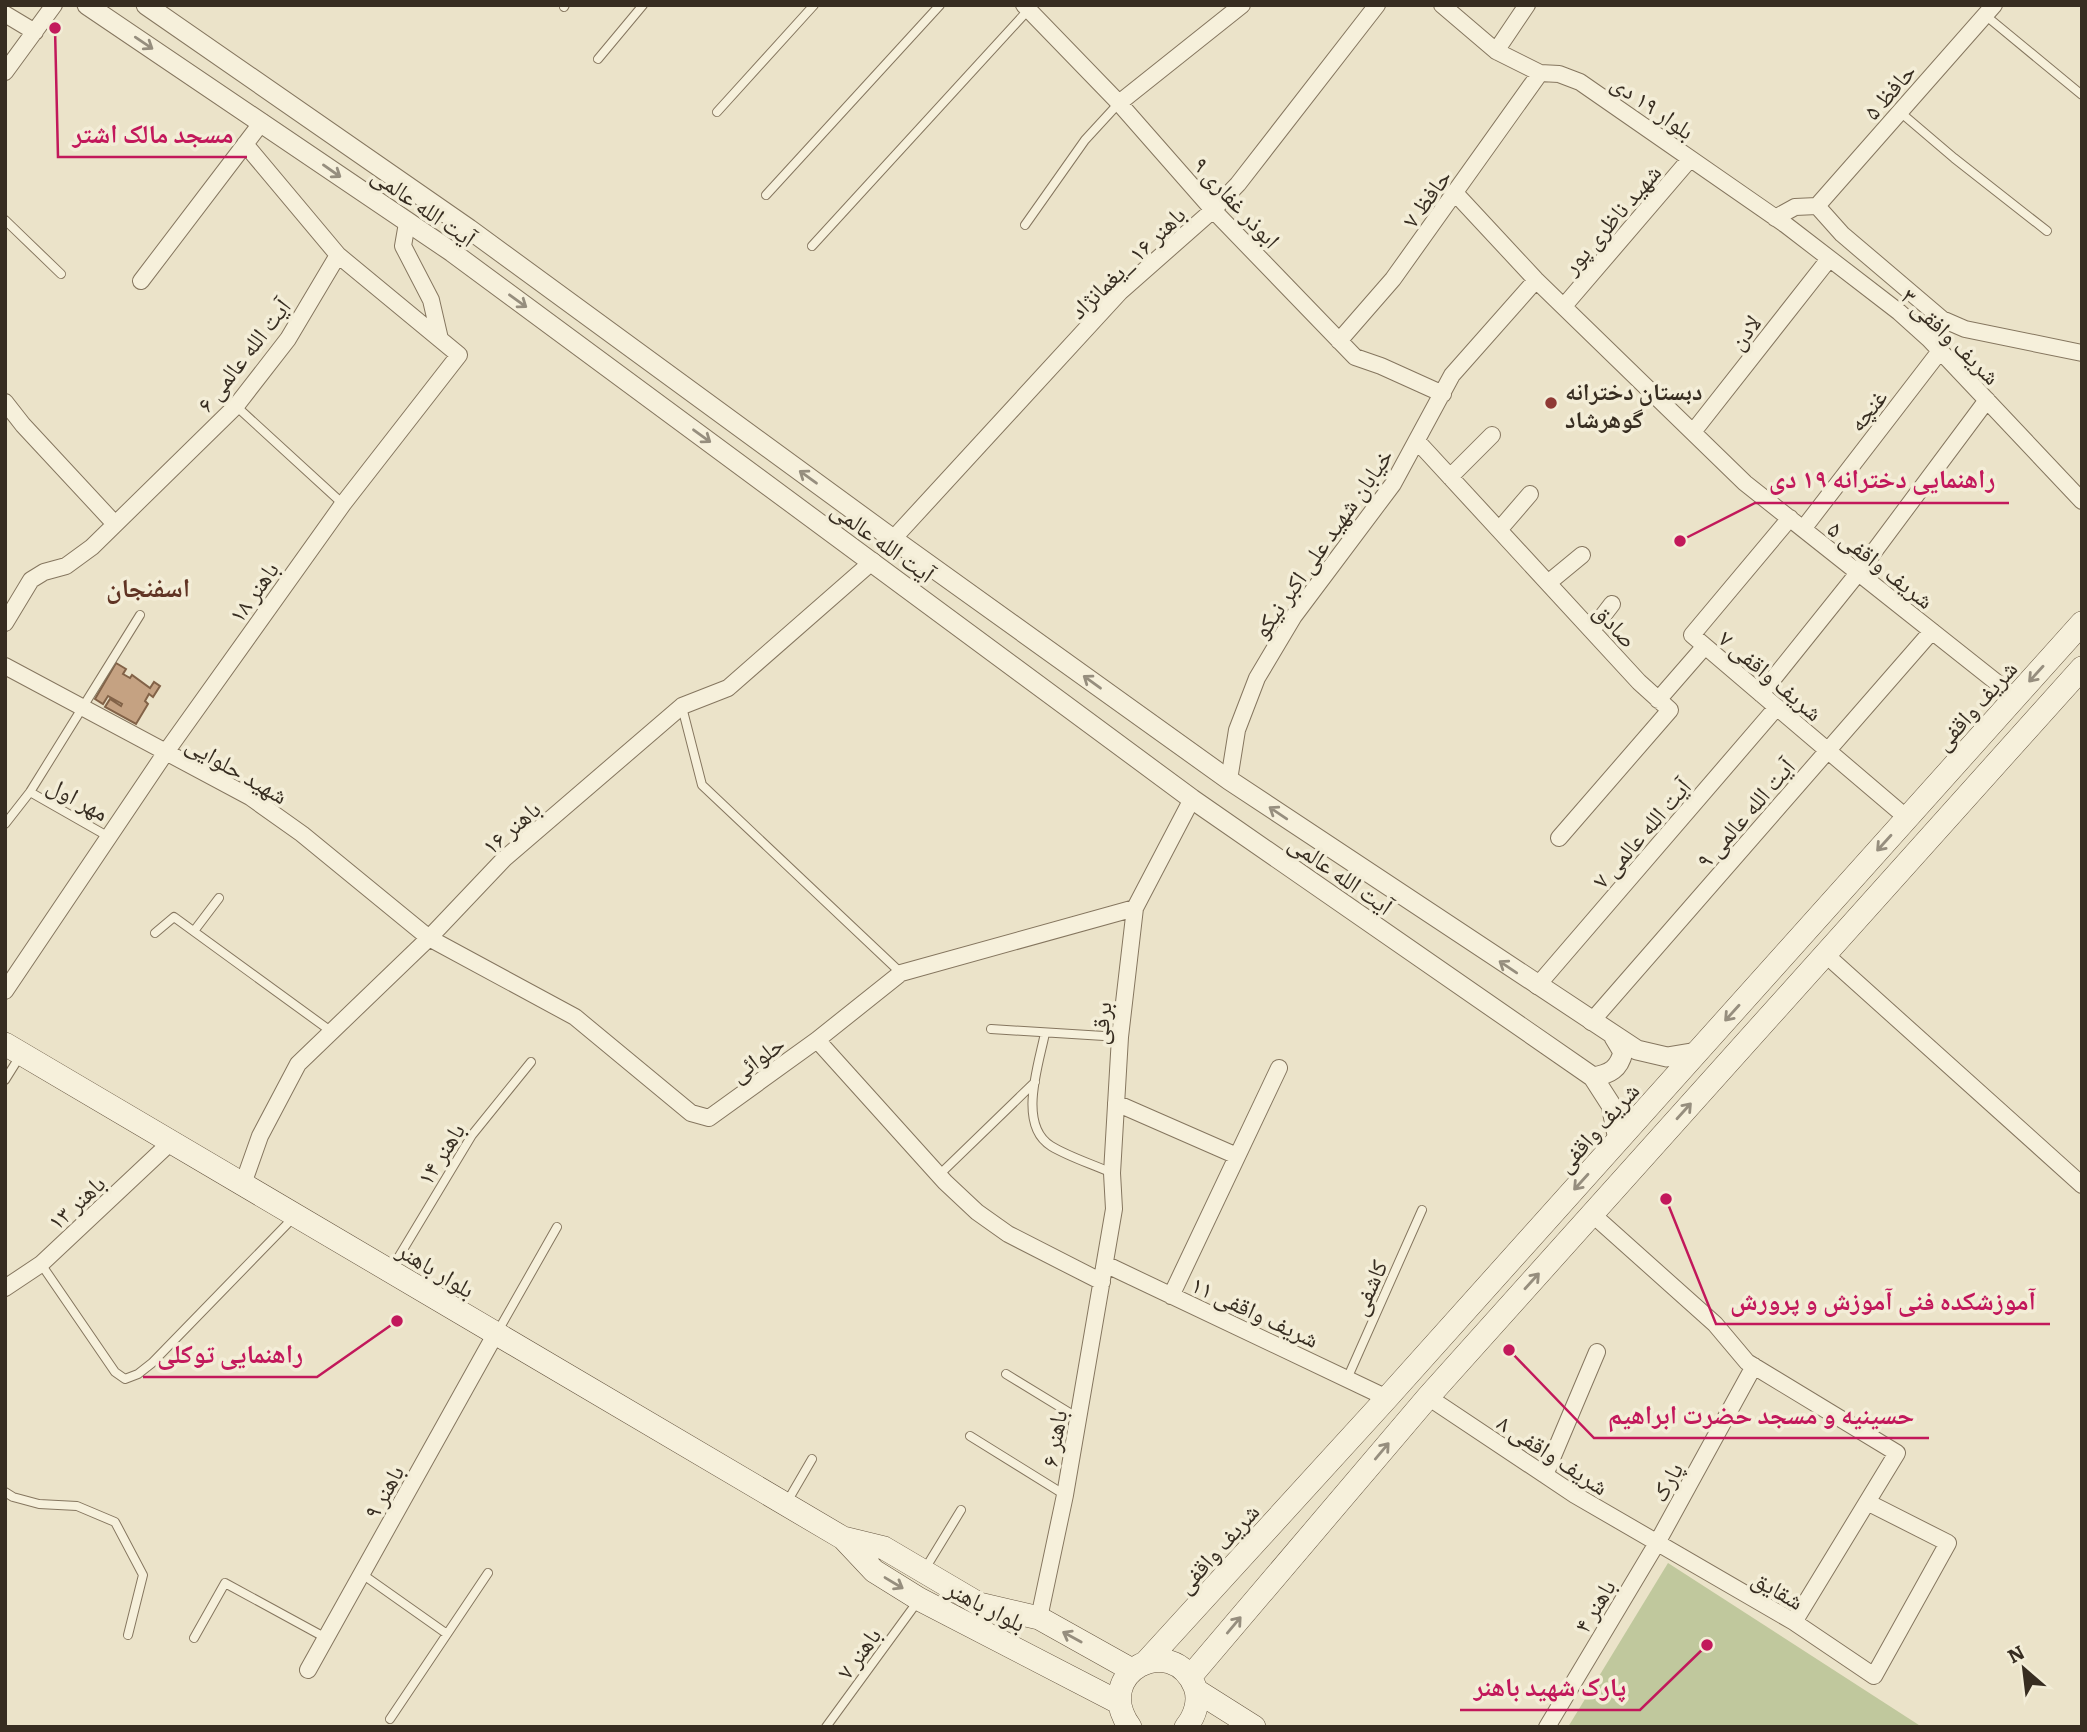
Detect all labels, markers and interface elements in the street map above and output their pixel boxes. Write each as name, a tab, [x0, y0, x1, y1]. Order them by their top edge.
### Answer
one-way arrow	[133, 36, 153, 50]
street label: حافظ ۵	[1853, 54, 1923, 126]
street label: بلوار ۱۹ دی	[1605, 64, 1703, 146]
callout: مسجد مالک اشتر	[58, 110, 247, 157]
text: مسجد مالک اشتر	[71, 112, 234, 151]
street label: ابوذر غفاری ۹	[1186, 147, 1290, 255]
street label: شهید ناظری پور	[1551, 155, 1668, 282]
street label: آیت الله عالمی	[366, 156, 485, 254]
street label: حافظ ۷	[1392, 160, 1458, 234]
one-way arrow	[322, 164, 341, 178]
street label: باهنر ۱۶ _یغمانژاد	[1060, 196, 1192, 326]
street label: شریف وافقی ۳	[1894, 278, 2010, 392]
street label: آیت الله عالمی ۶	[186, 289, 298, 418]
one-way arrow	[508, 294, 527, 308]
street label: لادن	[1718, 306, 1768, 356]
place label: دبستان دخترانه گوهرشاد	[1565, 372, 1702, 435]
street label: غنچه	[1838, 380, 1894, 438]
marker: دبستان دخترانه گوهرشاد	[1543, 395, 1559, 411]
one-way arrow	[692, 428, 711, 443]
street label: خیابان شهید علی اکبر نیکو	[1242, 440, 1400, 644]
callout: راهنمایی دخترانه ۱۹ دی	[1755, 456, 2009, 503]
text: راهنمایی دخترانه ۱۹ دی	[1769, 457, 1995, 496]
one-way arrow	[799, 470, 818, 485]
street label: آیت الله عالمی	[825, 490, 944, 590]
street label: شریف واقفی ۵	[1821, 510, 1943, 616]
street label: باهنر ۱۸	[218, 553, 286, 629]
district label: اسفنجان	[106, 566, 190, 605]
street label: صادق	[1587, 594, 1647, 654]
street label: شریف واقفی ۷	[1712, 620, 1832, 728]
street label: شریف واقفی	[1924, 651, 2024, 757]
one-way arrow	[2028, 665, 2044, 683]
one-way arrow	[1083, 675, 1102, 689]
street label: شهید حلوایی	[181, 725, 295, 811]
street label: آیت الله عالمی ۹	[1686, 749, 1802, 875]
street label: مهر اول	[42, 766, 116, 828]
street label: آیت الله عالمی ۷	[1582, 769, 1698, 895]
street label: باهنر ۱۶	[473, 791, 547, 861]
one-way arrow	[1269, 806, 1288, 820]
street label: آیت الله عالمی	[1283, 824, 1402, 922]
one-way arrow	[1876, 834, 1893, 851]
one-way arrow	[1499, 959, 1518, 974]
street label: برقی	[1079, 1000, 1119, 1046]
one-way arrow	[1725, 1003, 1741, 1021]
street label: حلوائی	[721, 1025, 791, 1089]
street label: شریف واقفی	[1546, 1073, 1646, 1179]
one-way arrow	[1676, 1102, 1692, 1120]
street label: باهنر ۱۴	[406, 1115, 472, 1191]
street label: باهنر ۱۳	[38, 1165, 112, 1237]
one-way arrow	[1572, 1173, 1589, 1190]
street label: بلوار باهنر	[391, 1231, 482, 1305]
street label: کاشفی	[1339, 1254, 1395, 1320]
street label: شریف واقفی ۱۱	[1186, 1265, 1326, 1355]
one-way arrow	[1524, 1272, 1540, 1290]
callout: آموزشکده فنی آموزش و پرورش	[1716, 1277, 2050, 1324]
text: آموزشکده فنی آموزش و پرورش	[1730, 1279, 2037, 1318]
callout: راهنمایی توکلی	[143, 1330, 317, 1377]
text: راهنمایی توکلی	[157, 1332, 303, 1371]
callout: حسینیه و مسجد حضرت ابراهیم	[1594, 1391, 1929, 1438]
text: حسینیه و مسجد حضرت ابراهیم	[1608, 1393, 1914, 1433]
street label: شریف واقفی ۸	[1491, 1404, 1617, 1502]
street label: باهنر ۶	[1030, 1407, 1074, 1469]
one-way arrow	[1374, 1443, 1390, 1461]
street label: پارک	[1640, 1455, 1690, 1507]
street label: باهنر ۹	[353, 1458, 411, 1524]
street label: شریف واقفی	[1166, 1494, 1266, 1600]
street label: شقایق	[1747, 1559, 1811, 1617]
street label: بلوار باهنر	[940, 1569, 1033, 1639]
street label: باهنر ۴	[1563, 1571, 1623, 1639]
one-way arrow	[883, 1577, 903, 1591]
one-way arrow	[1226, 1616, 1242, 1634]
street label: باهنر ۷	[826, 1619, 888, 1685]
one-way arrow	[1063, 1630, 1083, 1644]
north arrow	[1989, 1634, 2059, 1704]
text: N	[2002, 1637, 2029, 1669]
callout: پارک شهید باهنر	[1460, 1663, 1640, 1710]
text: پارک شهید باهنر	[1473, 1665, 1626, 1704]

